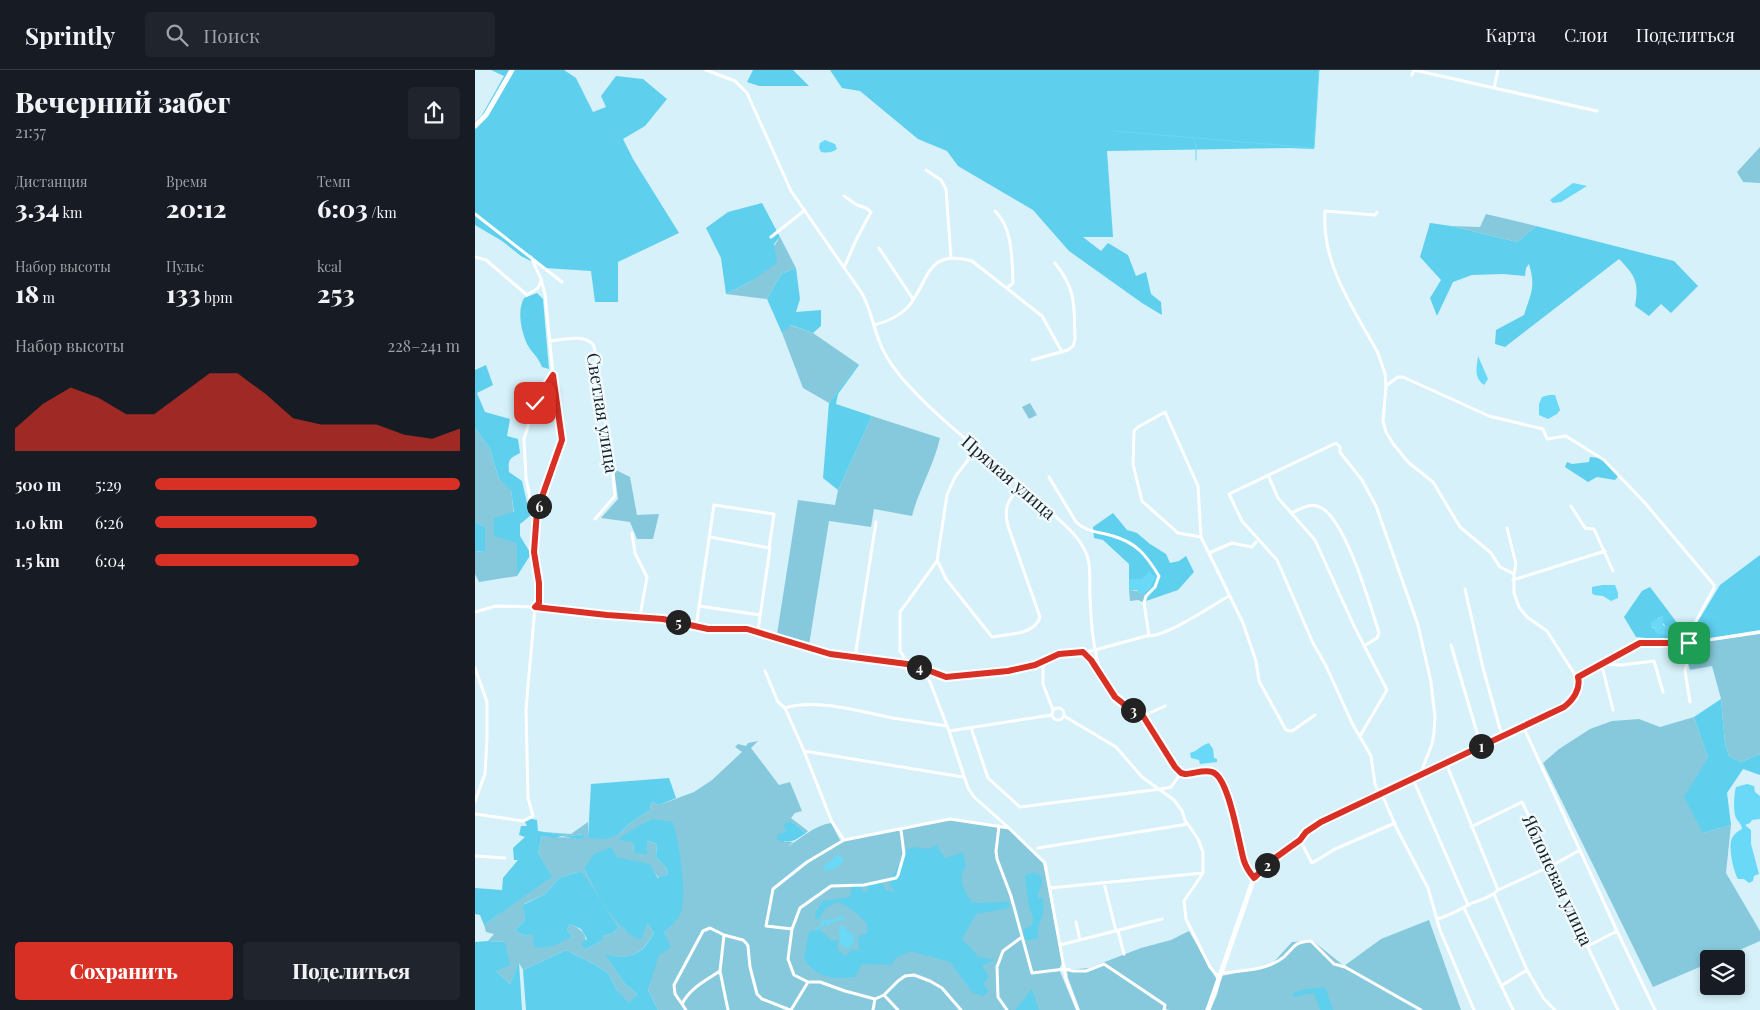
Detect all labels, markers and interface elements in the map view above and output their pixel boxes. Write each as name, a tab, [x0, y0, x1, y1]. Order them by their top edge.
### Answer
search box	[145, 12, 495, 57]
text: Sprintly	[25, 19, 115, 51]
icon: search	[163, 21, 191, 49]
text: Поиск	[203, 22, 260, 48]
text: Карта	[1485, 23, 1536, 47]
text: Слои	[1564, 23, 1608, 47]
text: Поделиться	[1636, 23, 1735, 47]
text: Вечерний забег	[15, 83, 230, 120]
button: share	[408, 87, 460, 139]
text: 21:57	[15, 121, 46, 142]
text: Дистанция	[15, 172, 88, 191]
text: Время	[166, 172, 207, 191]
text: Темп	[317, 172, 351, 191]
text: 3.34	[15, 191, 59, 224]
text: 20:12	[166, 191, 227, 224]
text: 6:03	[317, 191, 368, 224]
text: km	[59, 203, 83, 222]
text: /km	[368, 203, 397, 222]
text: Набор высоты	[15, 257, 111, 276]
text: Пульс	[166, 257, 204, 276]
text: kcal	[317, 257, 342, 276]
text: 18	[15, 276, 39, 309]
text: 133	[166, 276, 201, 309]
text: 253	[317, 276, 355, 309]
text: m	[39, 288, 55, 307]
text: bpm	[201, 288, 233, 307]
text: Набор высоты	[15, 335, 124, 356]
text: 228–241 m	[388, 335, 460, 356]
street label: Светлая улица	[582, 351, 624, 475]
pin	[514, 382, 556, 424]
icon: check	[521, 389, 549, 417]
street label: Прямая улица	[957, 429, 1061, 525]
text: 500 m	[15, 474, 61, 495]
text: 5:29	[95, 474, 122, 495]
pin: 6	[527, 494, 551, 518]
text: 6	[536, 497, 543, 516]
text: 1.0 km	[15, 512, 63, 533]
text: 6:26	[95, 512, 123, 533]
text: 1.5 km	[15, 550, 60, 571]
text: 6:04	[95, 550, 125, 571]
pin: 5	[665, 610, 691, 634]
text: 5	[675, 613, 682, 632]
pin	[1668, 622, 1710, 664]
icon: arrive	[1675, 629, 1703, 657]
pin: 4	[907, 654, 931, 680]
text: 4	[916, 658, 923, 677]
pin: 3	[1121, 698, 1145, 722]
text: 3	[1130, 701, 1137, 720]
pin: 1	[1469, 734, 1493, 758]
text: 1	[1479, 737, 1484, 756]
street label: Яблоневая улица	[1517, 810, 1599, 949]
pin: 2	[1255, 852, 1279, 878]
text: 2	[1264, 856, 1271, 875]
button: Сохранить	[15, 942, 233, 1000]
button: Поделиться	[243, 942, 460, 1000]
map controls	[1700, 950, 1745, 995]
button: layers	[1700, 950, 1745, 995]

